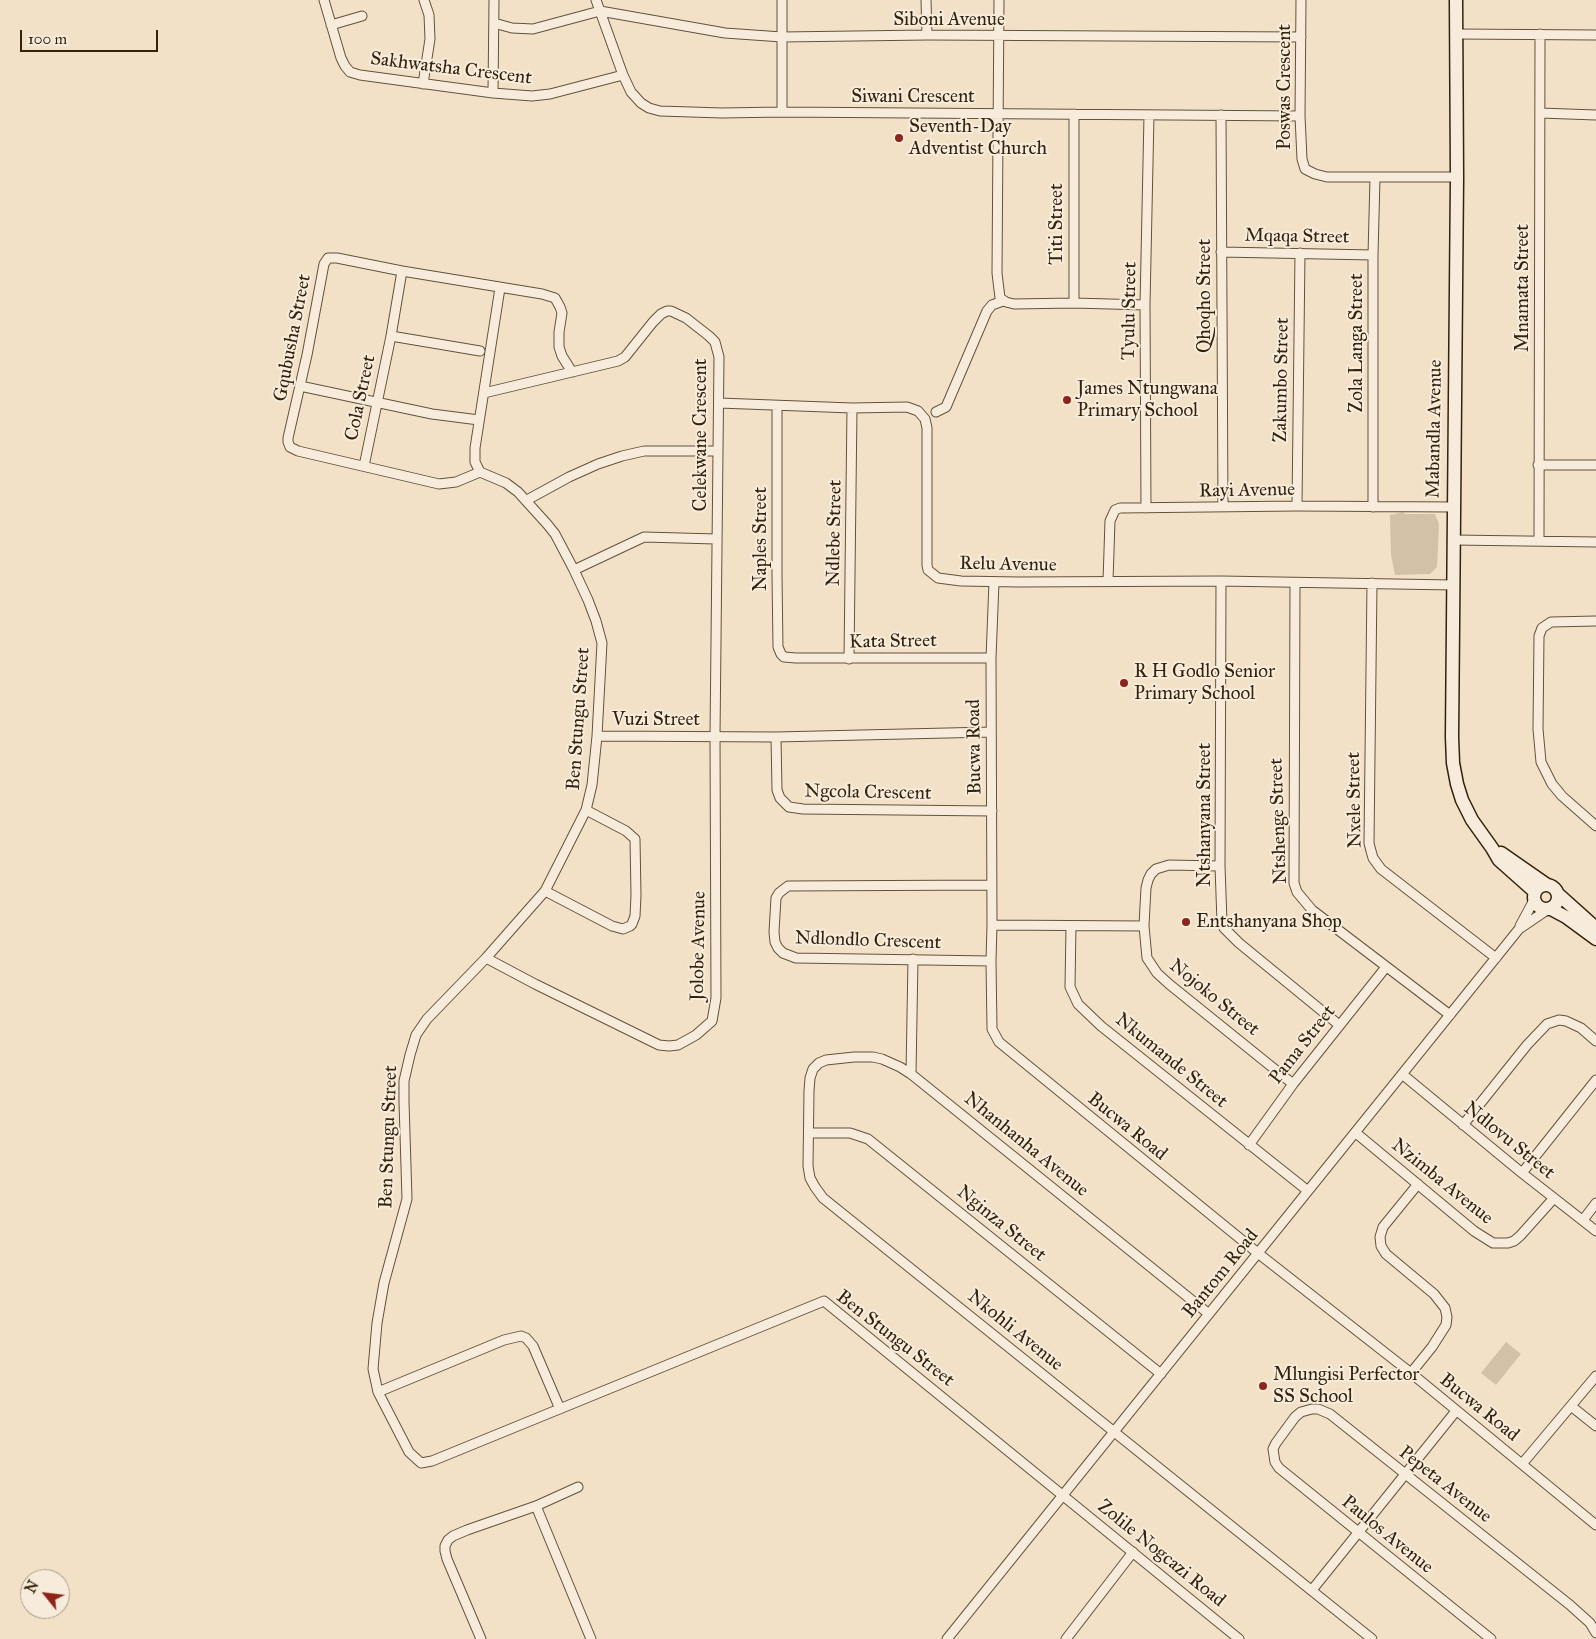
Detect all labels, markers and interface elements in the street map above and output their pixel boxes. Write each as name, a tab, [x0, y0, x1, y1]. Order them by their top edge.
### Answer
street label: Siboni Avenue	[893, 9, 1005, 31]
scale bar	[22, 20, 160, 52]
street label: Poswas Crescent	[1274, 24, 1296, 150]
text: 100 m	[28, 30, 67, 48]
street label: Sakhwatsha Crescent	[369, 48, 533, 90]
street label: Siwani Crescent	[851, 86, 975, 108]
place label: Seventh-Day Adventist Church	[909, 116, 1047, 160]
marker: Seventh-Day Adventist Church	[893, 132, 905, 144]
street label: Titi Street	[1046, 183, 1068, 265]
street label: Mnamata Street	[1512, 224, 1534, 352]
street label: Mqaqa Street	[1244, 225, 1350, 249]
street label: Qhoqho Street	[1194, 239, 1216, 353]
street label: Tyulu Street	[1118, 262, 1142, 360]
street label: Gqubusha Street	[269, 272, 317, 404]
street label: Zola Langa Street	[1346, 273, 1368, 413]
street label: Zakumbo Street	[1270, 317, 1294, 443]
street label: Cola Street	[341, 353, 381, 443]
street label: Celekwane Crescent	[690, 359, 712, 511]
street label: Mabandla Avenue	[1422, 359, 1448, 499]
place label: James Ntungwana Primary School	[1077, 378, 1218, 422]
marker: James Ntungwana Primary School	[1061, 394, 1073, 406]
street label: Ndlebe Street	[823, 479, 847, 587]
street label: Rayi Avenue	[1199, 479, 1295, 503]
street label: Naples Street	[750, 487, 772, 591]
street label: Relu Avenue	[959, 553, 1057, 577]
street label: Kata Street	[849, 630, 937, 654]
street label: Ben Stungu Street	[563, 647, 595, 791]
place label: R H Godlo Senior Primary School	[1134, 661, 1275, 705]
marker: R H Godlo Senior Primary School	[1118, 677, 1130, 689]
street label: Bucwa Road	[963, 699, 987, 795]
street label: Vuzi Street	[612, 709, 700, 731]
street label: Ntshanyana Street	[1194, 743, 1216, 887]
street label: Nxele Street	[1343, 752, 1367, 848]
street label: Ntshenge Street	[1265, 758, 1293, 884]
street label: Ngcola Crescent	[804, 780, 932, 806]
street label: Jolobe Avenue	[687, 891, 711, 1001]
place label: Entshanyana Shop	[1196, 911, 1342, 933]
marker: Entshanyana Shop	[1180, 916, 1192, 928]
street label: Ndlondlo Crescent	[794, 927, 942, 955]
street label: Nojoko Street	[1164, 955, 1264, 1041]
street label: Pama Street	[1265, 1001, 1341, 1089]
street label: Nkumande Street	[1110, 1009, 1232, 1113]
street label: Ben Stungu Street	[375, 1065, 403, 1209]
street label: Nhanhanha Avenue	[959, 1088, 1093, 1202]
street label: Bucwa Road	[1083, 1088, 1171, 1166]
street label: Ndlovu Street	[1459, 1097, 1559, 1185]
street label: Nzimba Avenue	[1387, 1134, 1497, 1230]
street label: Nginza Street	[952, 1181, 1050, 1267]
street label: Bantom Road	[1178, 1225, 1264, 1323]
street label: Ben Stungu Street	[831, 1286, 959, 1392]
street label: Nkohli Avenue	[963, 1286, 1067, 1376]
place label: Mlungisi Perfector SS School	[1273, 1364, 1419, 1408]
street label: Bucwa Road	[1435, 1369, 1523, 1447]
marker: Mlungisi Perfector SS School	[1257, 1380, 1269, 1392]
street label: Pepeta Avenue	[1394, 1442, 1496, 1528]
street label: Paulos Avenue	[1336, 1491, 1438, 1579]
street label: Zolile Nogcazi Road	[1092, 1495, 1230, 1613]
north arrow	[20, 1569, 70, 1619]
text: N	[22, 1578, 43, 1596]

